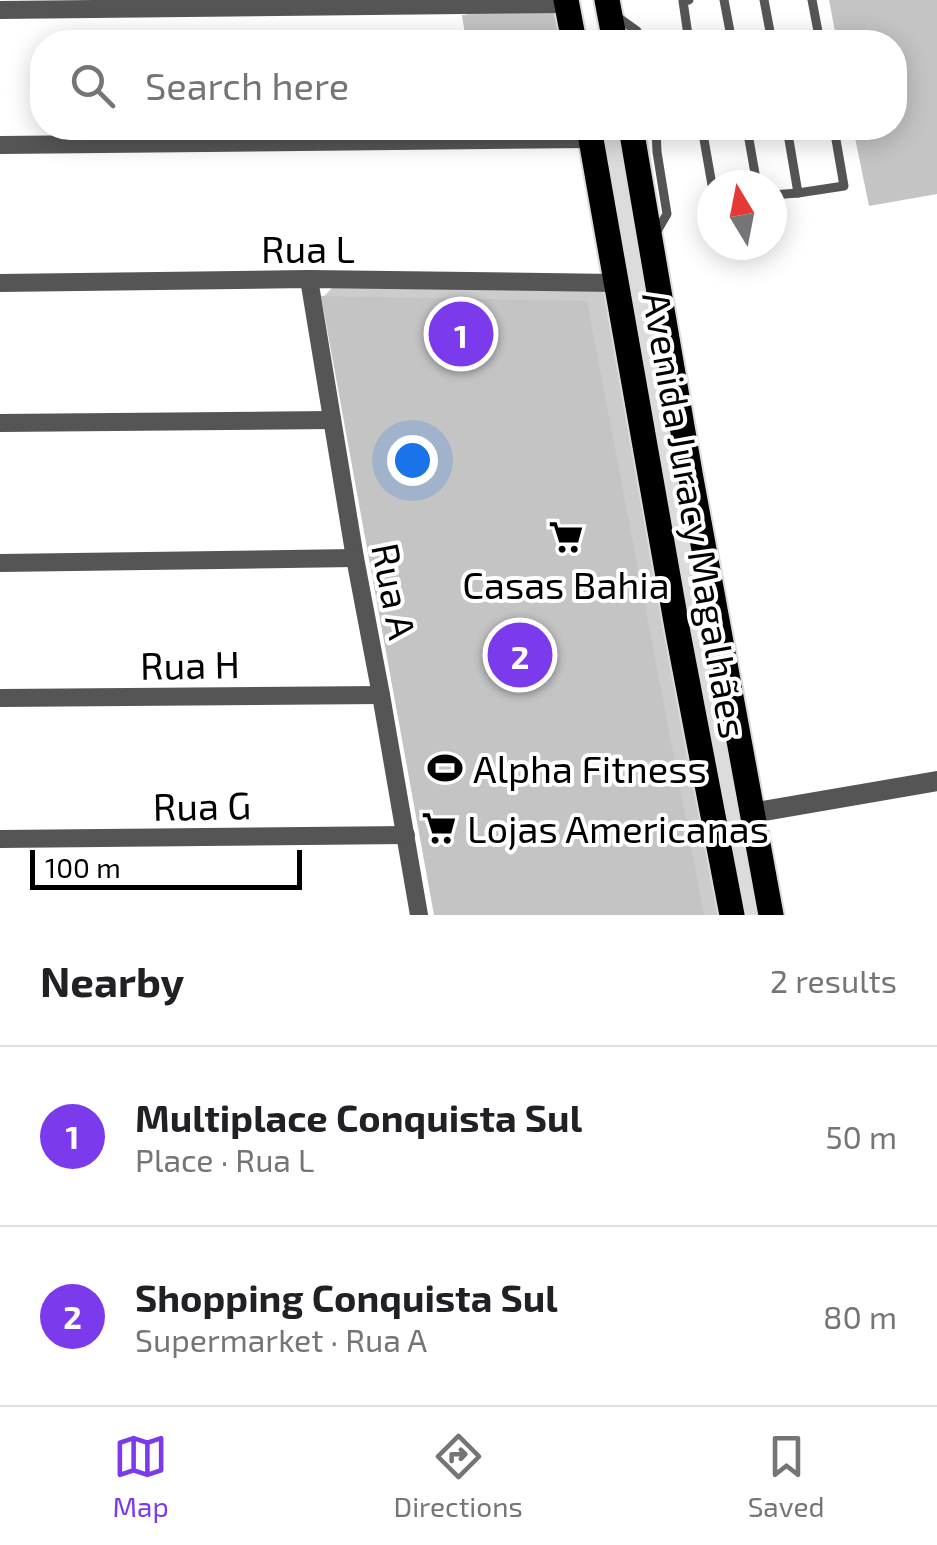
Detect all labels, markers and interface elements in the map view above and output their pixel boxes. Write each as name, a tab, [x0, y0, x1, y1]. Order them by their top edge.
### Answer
search box	[30, 30, 907, 140]
icon: search	[65, 58, 120, 113]
text: Search here	[145, 62, 349, 108]
north arrow	[697, 170, 787, 260]
street label: Rua L	[261, 225, 355, 271]
street label: Avenida Juracy Magalhães	[634, 288, 758, 742]
pin: 1	[428, 296, 494, 372]
your location	[387, 435, 438, 486]
supermarket icon: Casas Bahia	[547, 518, 585, 556]
street label: Rua A	[363, 539, 427, 643]
place label: Casas Bahia	[462, 561, 670, 607]
pin: 2	[488, 618, 552, 692]
street label: Rua H	[140, 640, 240, 688]
place label: Alpha Fitness	[473, 745, 707, 791]
sports icon: Alpha Fitness	[426, 749, 464, 787]
street label: Rua G	[152, 781, 252, 829]
place label: Lojas Americanas	[467, 805, 769, 851]
supermarket icon: Lojas Americanas	[420, 809, 458, 847]
scale bar	[30, 845, 302, 890]
text: 100 m	[45, 850, 121, 884]
text: Nearby	[40, 955, 184, 1005]
text: 2 results	[770, 961, 897, 999]
text: Multiplace Conquista Sul	[135, 1094, 582, 1140]
text: 1	[66, 1117, 79, 1155]
text: 50 m	[825, 1117, 897, 1155]
text: Place · Rua L	[135, 1140, 315, 1178]
text: Shopping Conquista Sul	[135, 1274, 558, 1320]
text: 2	[63, 1297, 82, 1335]
text: 80 m	[823, 1297, 897, 1335]
text: Supermarket · Rua A	[135, 1320, 427, 1358]
tab: Map	[112, 1429, 169, 1523]
tab: Directions	[394, 1429, 523, 1523]
tab: Saved	[748, 1429, 825, 1523]

